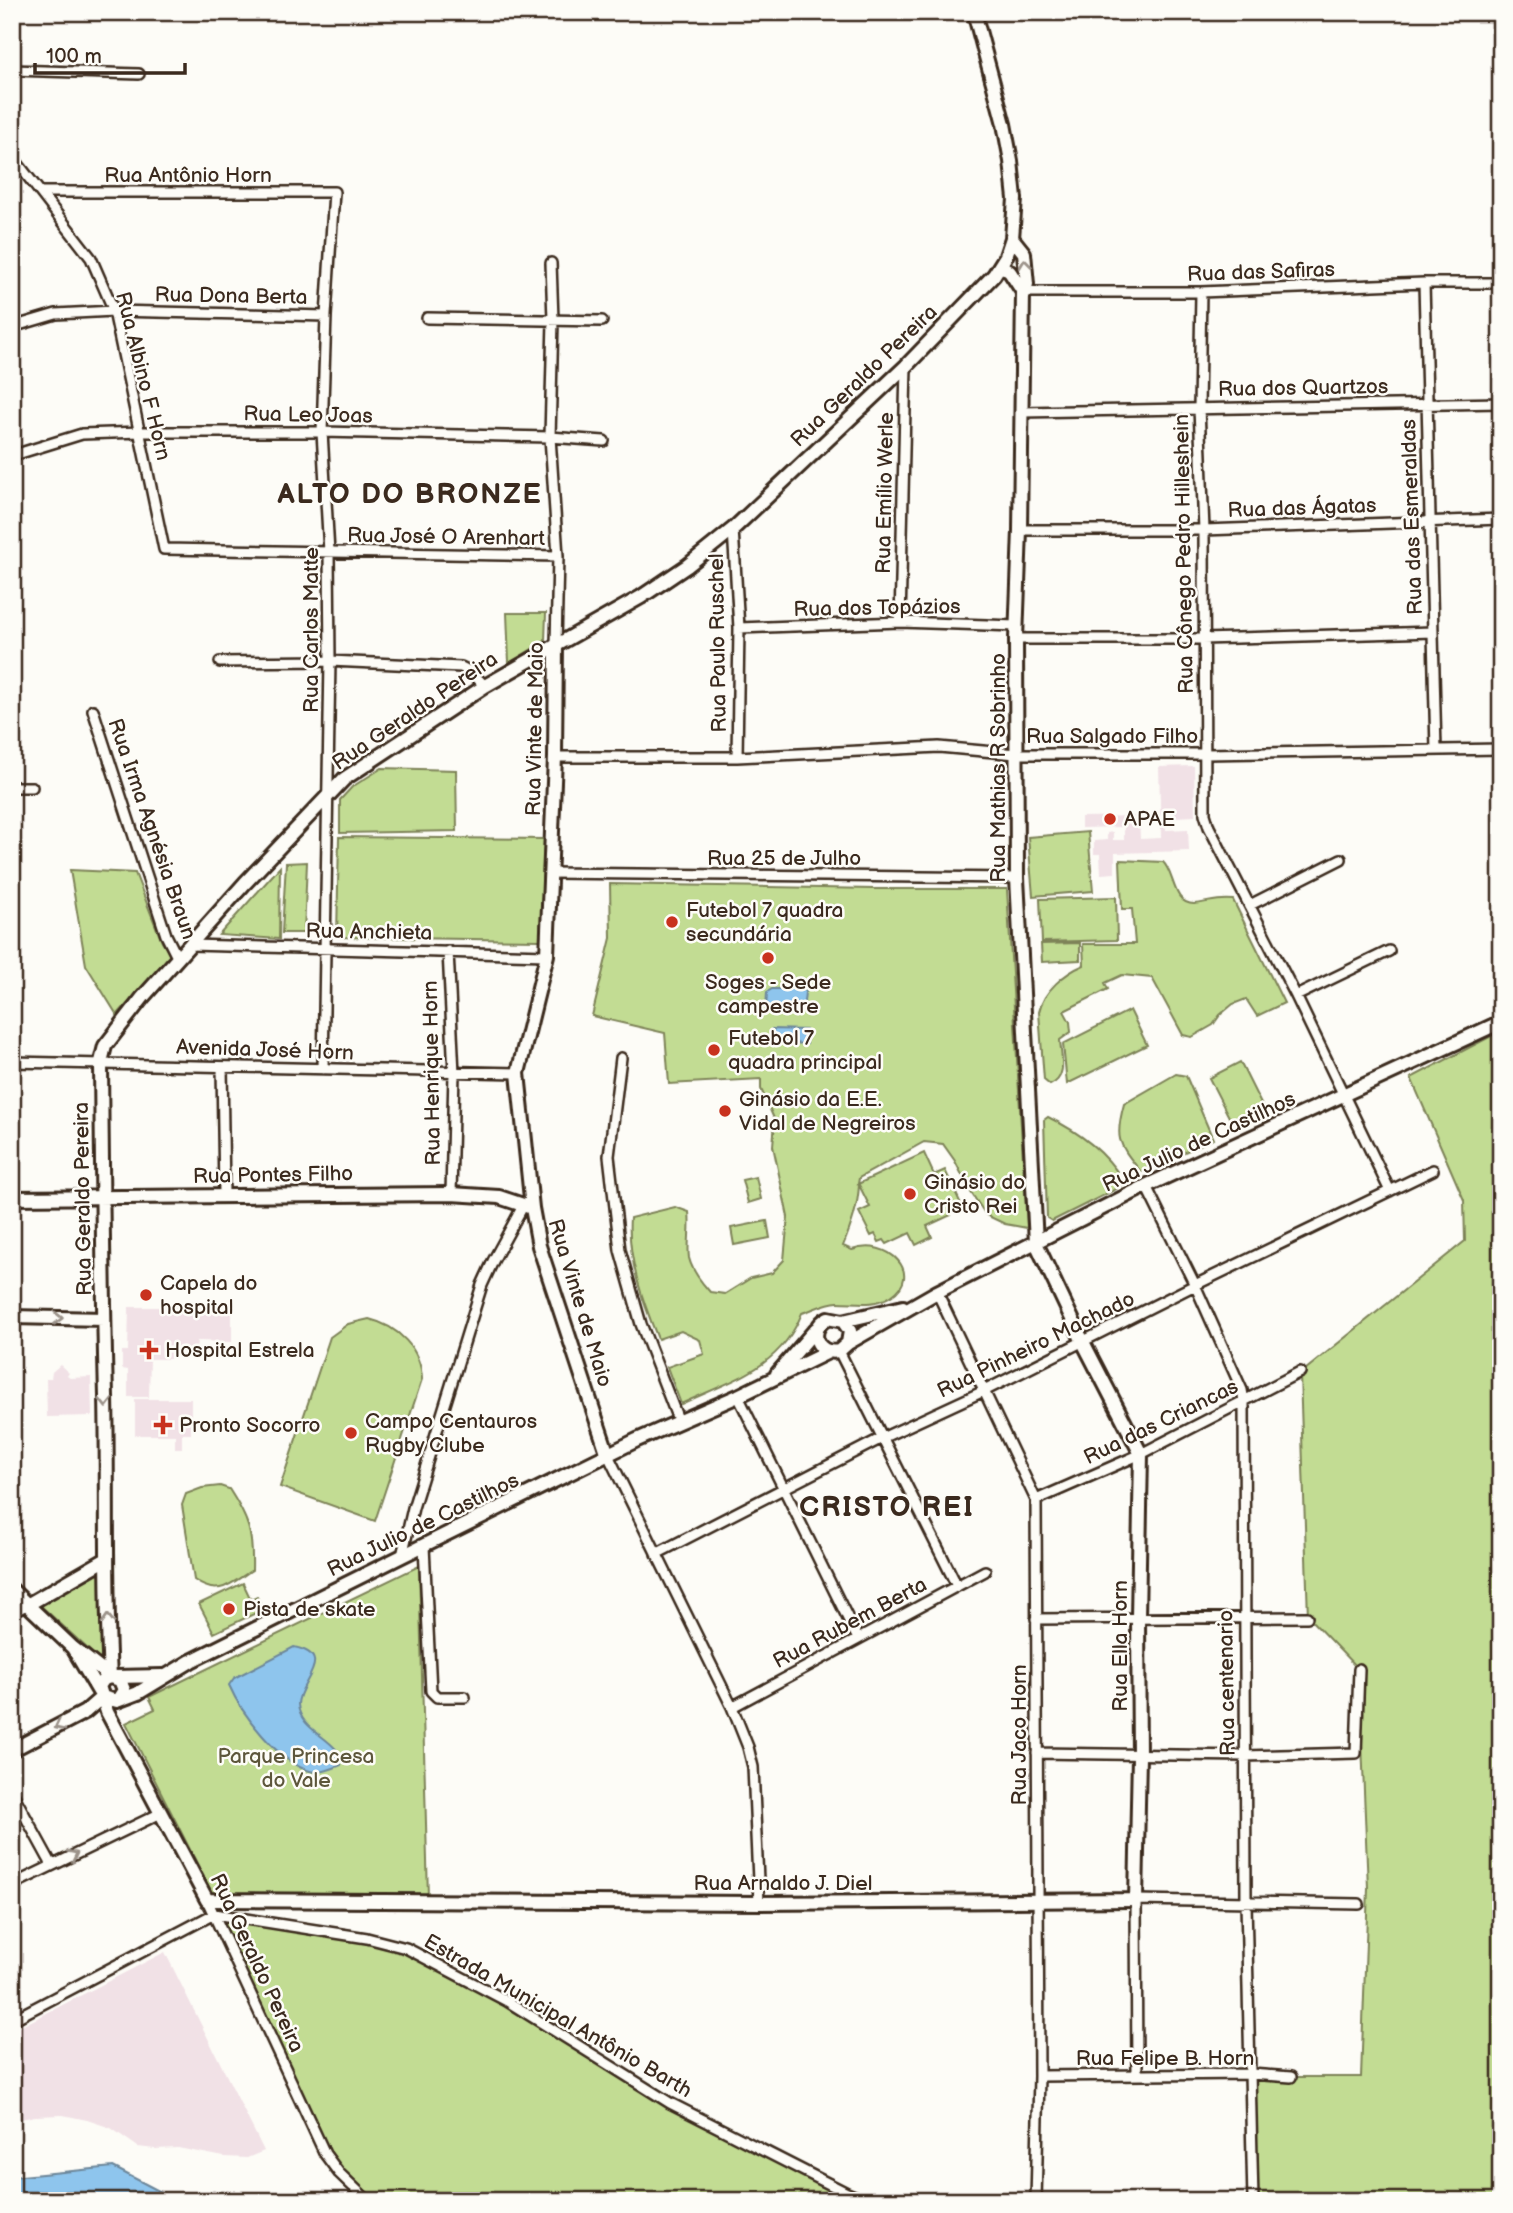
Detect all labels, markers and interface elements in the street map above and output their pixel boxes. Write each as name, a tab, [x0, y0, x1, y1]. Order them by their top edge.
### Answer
scale bar	[35, 32, 186, 76]
text: 100 m	[46, 44, 102, 69]
street label: Rua Antônio Horn	[104, 163, 272, 188]
street label: Rua das Safiras	[1187, 257, 1335, 287]
one-way arrow	[1017, 258, 1032, 270]
street label: Rua Dona Berta	[154, 282, 308, 310]
street label: Rua Albino F Horn	[110, 289, 176, 463]
street label: Rua Geraldo Pereira	[786, 300, 942, 452]
street label: Rua dos Quartzos	[1218, 374, 1388, 402]
street label: Rua Leo Joas	[243, 401, 373, 429]
street label: Rua Emílio Werle	[871, 412, 899, 574]
street label: Rua Cônego Pedro Hilleshein	[1169, 414, 1199, 694]
street label: Rua das Esmeraldas	[1396, 419, 1428, 615]
district label: ALTO DO BRONZE	[276, 478, 543, 511]
street label: Rua das Ágatas	[1227, 493, 1377, 523]
street label: Rua José O Arenhart	[347, 523, 546, 551]
street label: Rua Carlos Matte	[299, 547, 324, 713]
street label: Rua Paulo Ruschel	[704, 553, 732, 733]
street label: Rua dos Topázios	[793, 594, 961, 622]
street label: Rua Vinte de Maio	[521, 642, 549, 816]
street label: Rua Geraldo Pereira	[328, 646, 502, 776]
street label: Rua Mathias R Sobrinho	[986, 653, 1011, 883]
street label: Rua Irma Agnésia Braun	[102, 715, 202, 943]
street label: Rua Salgado Filho	[1026, 724, 1198, 749]
place label: APAE	[1124, 807, 1175, 832]
marker: APAE	[1102, 811, 1118, 827]
street label: Rua 25 de Julho	[707, 846, 861, 871]
place label: Futebol 7 quadra secundária	[686, 898, 843, 947]
marker: Futebol 7 quadra secundária	[664, 914, 680, 930]
street label: Rua Anchieta	[305, 918, 433, 946]
marker: Soges - Sede campestre	[760, 950, 776, 966]
place label: Soges - Sede campestre	[705, 970, 831, 1019]
street label: Rua Henrique Horn	[418, 980, 446, 1166]
place label: Futebol 7 quadra principal	[728, 1026, 882, 1075]
street label: Avenida José Horn	[176, 1034, 354, 1066]
marker: Futebol 7 quadra principal	[706, 1042, 722, 1058]
street label: Rua Julio de Castilhos	[1098, 1086, 1300, 1198]
place label: Ginásio da E.E. Vidal de Negreiros	[739, 1087, 916, 1136]
street label: Rua Geraldo Pereira	[69, 1102, 97, 1296]
marker: Ginásio da E.E. Vidal de Negreiros	[717, 1103, 733, 1119]
street label: Rua Pontes Filho	[193, 1161, 353, 1189]
place label: Ginásio do Cristo Rei	[924, 1170, 1025, 1219]
marker: Ginásio do Cristo Rei	[902, 1186, 918, 1202]
street label: Rua Vinte de Maio	[543, 1216, 617, 1390]
place label: Capela do hospital	[160, 1271, 258, 1320]
street label: Rua Pinheiro Machado	[933, 1286, 1139, 1404]
marker: Capela do hospital	[138, 1287, 154, 1303]
one-way arrow	[53, 1310, 64, 1326]
place label: Hospital Estrela	[165, 1338, 315, 1363]
marker: Hospital Estrela	[139, 1340, 159, 1360]
street label: Rua das Criancas	[1080, 1374, 1242, 1470]
one-way arrow	[98, 1398, 114, 1409]
place label: Campo Centauros Rugby Clube	[365, 1409, 537, 1458]
place label: Pronto Socorro	[179, 1413, 321, 1438]
marker: Pronto Socorro	[153, 1415, 173, 1435]
marker: Campo Centauros Rugby Clube	[343, 1425, 359, 1441]
street label: Rua Julio de Castilhos	[323, 1468, 523, 1582]
district label: CRISTO REI	[799, 1491, 975, 1524]
street label: Rua Rubem Berta	[769, 1572, 931, 1674]
street label: Rua Ella Horn	[1108, 1580, 1133, 1712]
place label: Pista de skate	[243, 1597, 376, 1622]
marker: Pista de skate	[221, 1601, 237, 1617]
street label: Rua centenario	[1213, 1610, 1241, 1756]
one-way arrow	[100, 1613, 115, 1624]
street label: Rua Jaco Horn	[1007, 1665, 1032, 1805]
one-way arrow	[54, 1717, 66, 1731]
park label: Parque Princesa do Vale	[218, 1744, 374, 1793]
one-way arrow	[66, 1849, 78, 1863]
street label: Rua Geraldo Pereira	[205, 1870, 309, 2056]
street label: Rua Arnaldo J. Diel	[694, 1871, 872, 1896]
street label: Estrada Municipal Antônio Barth	[420, 1929, 696, 2103]
street label: Rua Felipe B. Horn	[1076, 2046, 1254, 2071]

